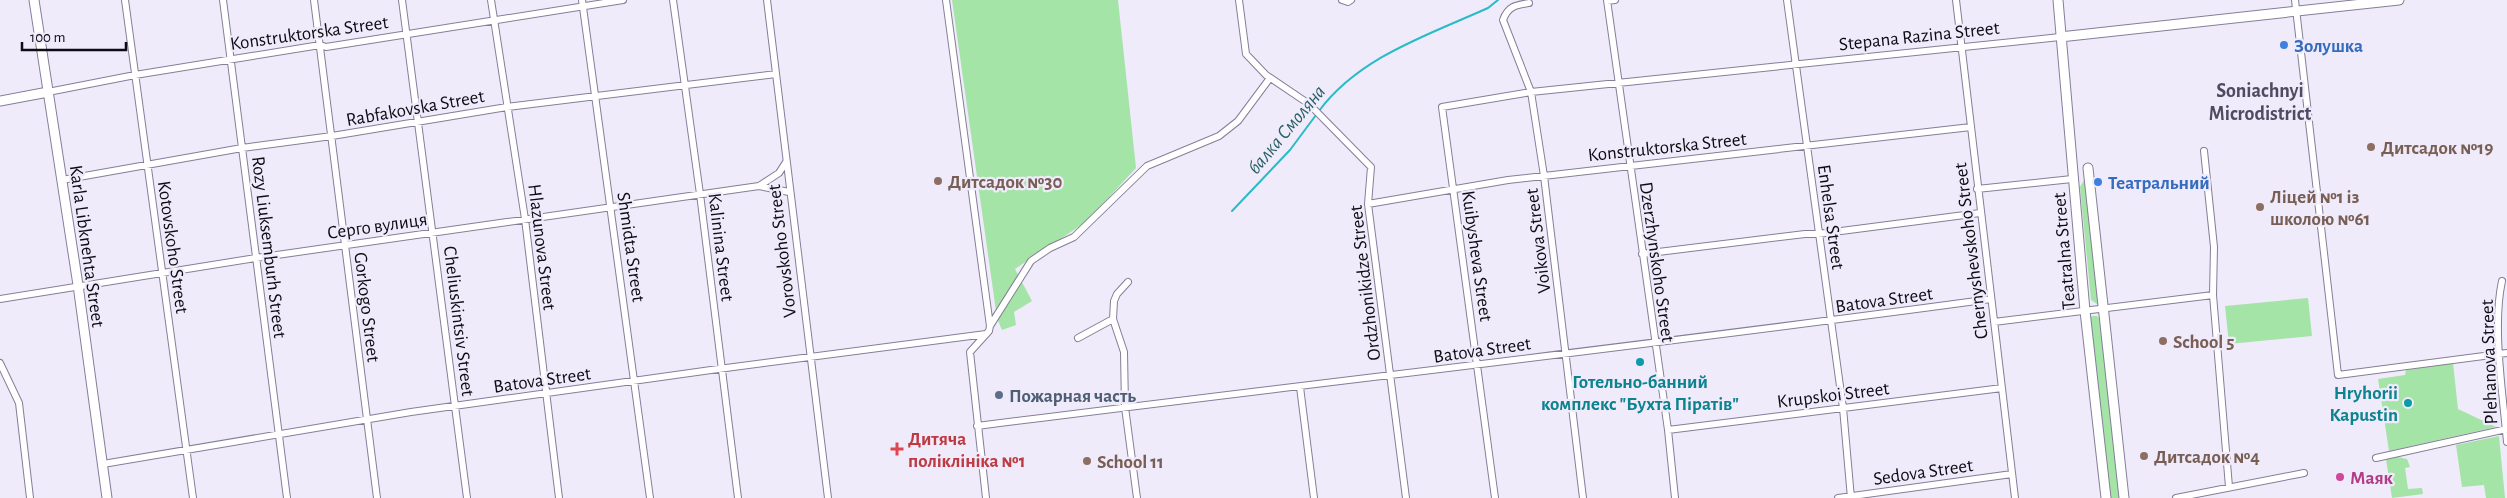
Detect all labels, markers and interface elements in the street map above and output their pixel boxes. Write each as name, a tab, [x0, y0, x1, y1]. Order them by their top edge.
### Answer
street label: Konstruktorska Street	[229, 13, 390, 54]
street label: Stepana Razina Street	[1838, 19, 2000, 54]
scale bar	[22, 20, 126, 52]
text: 100 m	[30, 30, 65, 45]
place label: Золушка	[2294, 37, 2363, 56]
marker: Золушка	[2278, 39, 2290, 51]
district label: Soniachnyi Microdistrict	[2209, 81, 2311, 124]
water label: балка Смоляна	[1244, 82, 1329, 178]
street label: Rabfakovska Street	[345, 87, 486, 130]
street label: Konstruktorska Street	[1587, 130, 1747, 165]
place label: Дитсадок №19	[2381, 139, 2493, 158]
marker: Дитсадок №19	[2365, 141, 2377, 153]
street label: Rozy Liuksemburh Street	[248, 155, 289, 339]
street label: Chernyshevskoho Street	[1951, 161, 1992, 340]
street label: Karla Libknehta Street	[66, 164, 107, 329]
street label: Enhelsa Street	[1814, 164, 1847, 271]
place label: Дитсадок №30	[948, 173, 1063, 192]
place label: Театральний	[2108, 174, 2210, 193]
marker: Дитсадок №30	[932, 175, 944, 187]
marker: Театральний	[2092, 176, 2104, 188]
street label: Kotovskoho Street	[154, 180, 191, 315]
street label: Dzerzhynskoho Street	[1636, 181, 1677, 344]
street label: Hlazunova Street	[524, 183, 559, 311]
street label: Vorovskoho Street	[765, 183, 800, 318]
street label: Voikova Street	[1523, 187, 1554, 294]
place label: Ліцей №1 із школою №61	[2270, 188, 2370, 229]
street label: Kuibysheva Street	[1458, 190, 1495, 323]
street label: Shmidta Street	[613, 191, 648, 303]
street label: Kalinina Street	[704, 192, 737, 302]
street label: Teatralna Street	[2050, 192, 2079, 310]
marker: Ліцей №1 із школою №61	[2254, 201, 2266, 213]
street label: Ordzhonikidze Street	[1347, 204, 1384, 362]
street label: Серго вулиця	[326, 210, 429, 243]
street label: Cheliuskintsiv Street	[440, 245, 477, 397]
street label: Gorkogo Street	[350, 251, 383, 363]
street label: Batova Street	[1834, 284, 1934, 317]
street label: Plehanova Street	[2478, 299, 2501, 425]
place label: School 5	[2173, 333, 2234, 352]
street label: Batova Street	[1432, 334, 1532, 367]
marker: School 5	[2157, 335, 2169, 347]
marker: Готельно-банний комплекс "Бухта Піратів"	[1634, 356, 1646, 368]
street label: Batova Street	[492, 364, 592, 397]
place label: Готельно-банний комплекс "Бухта Піратів"	[1541, 373, 1739, 414]
street label: Krupskoi Street	[1776, 379, 1890, 412]
place label: Hryhorii Kapustin	[2329, 384, 2398, 425]
place label: Пожарная часть	[1009, 387, 1136, 406]
marker: Пожарная часть	[993, 389, 1005, 401]
marker: Hryhorii Kapustin	[2402, 397, 2414, 409]
place label: Дитяча поліклініка №1	[908, 430, 1025, 471]
marker: Дитяча поліклініка №1	[890, 442, 904, 456]
place label: Дитсадок №4	[2154, 448, 2260, 467]
marker: Дитсадок №4	[2138, 450, 2150, 462]
place label: School 11	[1097, 453, 1164, 472]
marker: School 11	[1081, 455, 1093, 467]
street label: Sedova Street	[1872, 456, 1974, 489]
place label: Маяк	[2350, 469, 2393, 488]
marker: Маяк	[2334, 471, 2346, 483]

